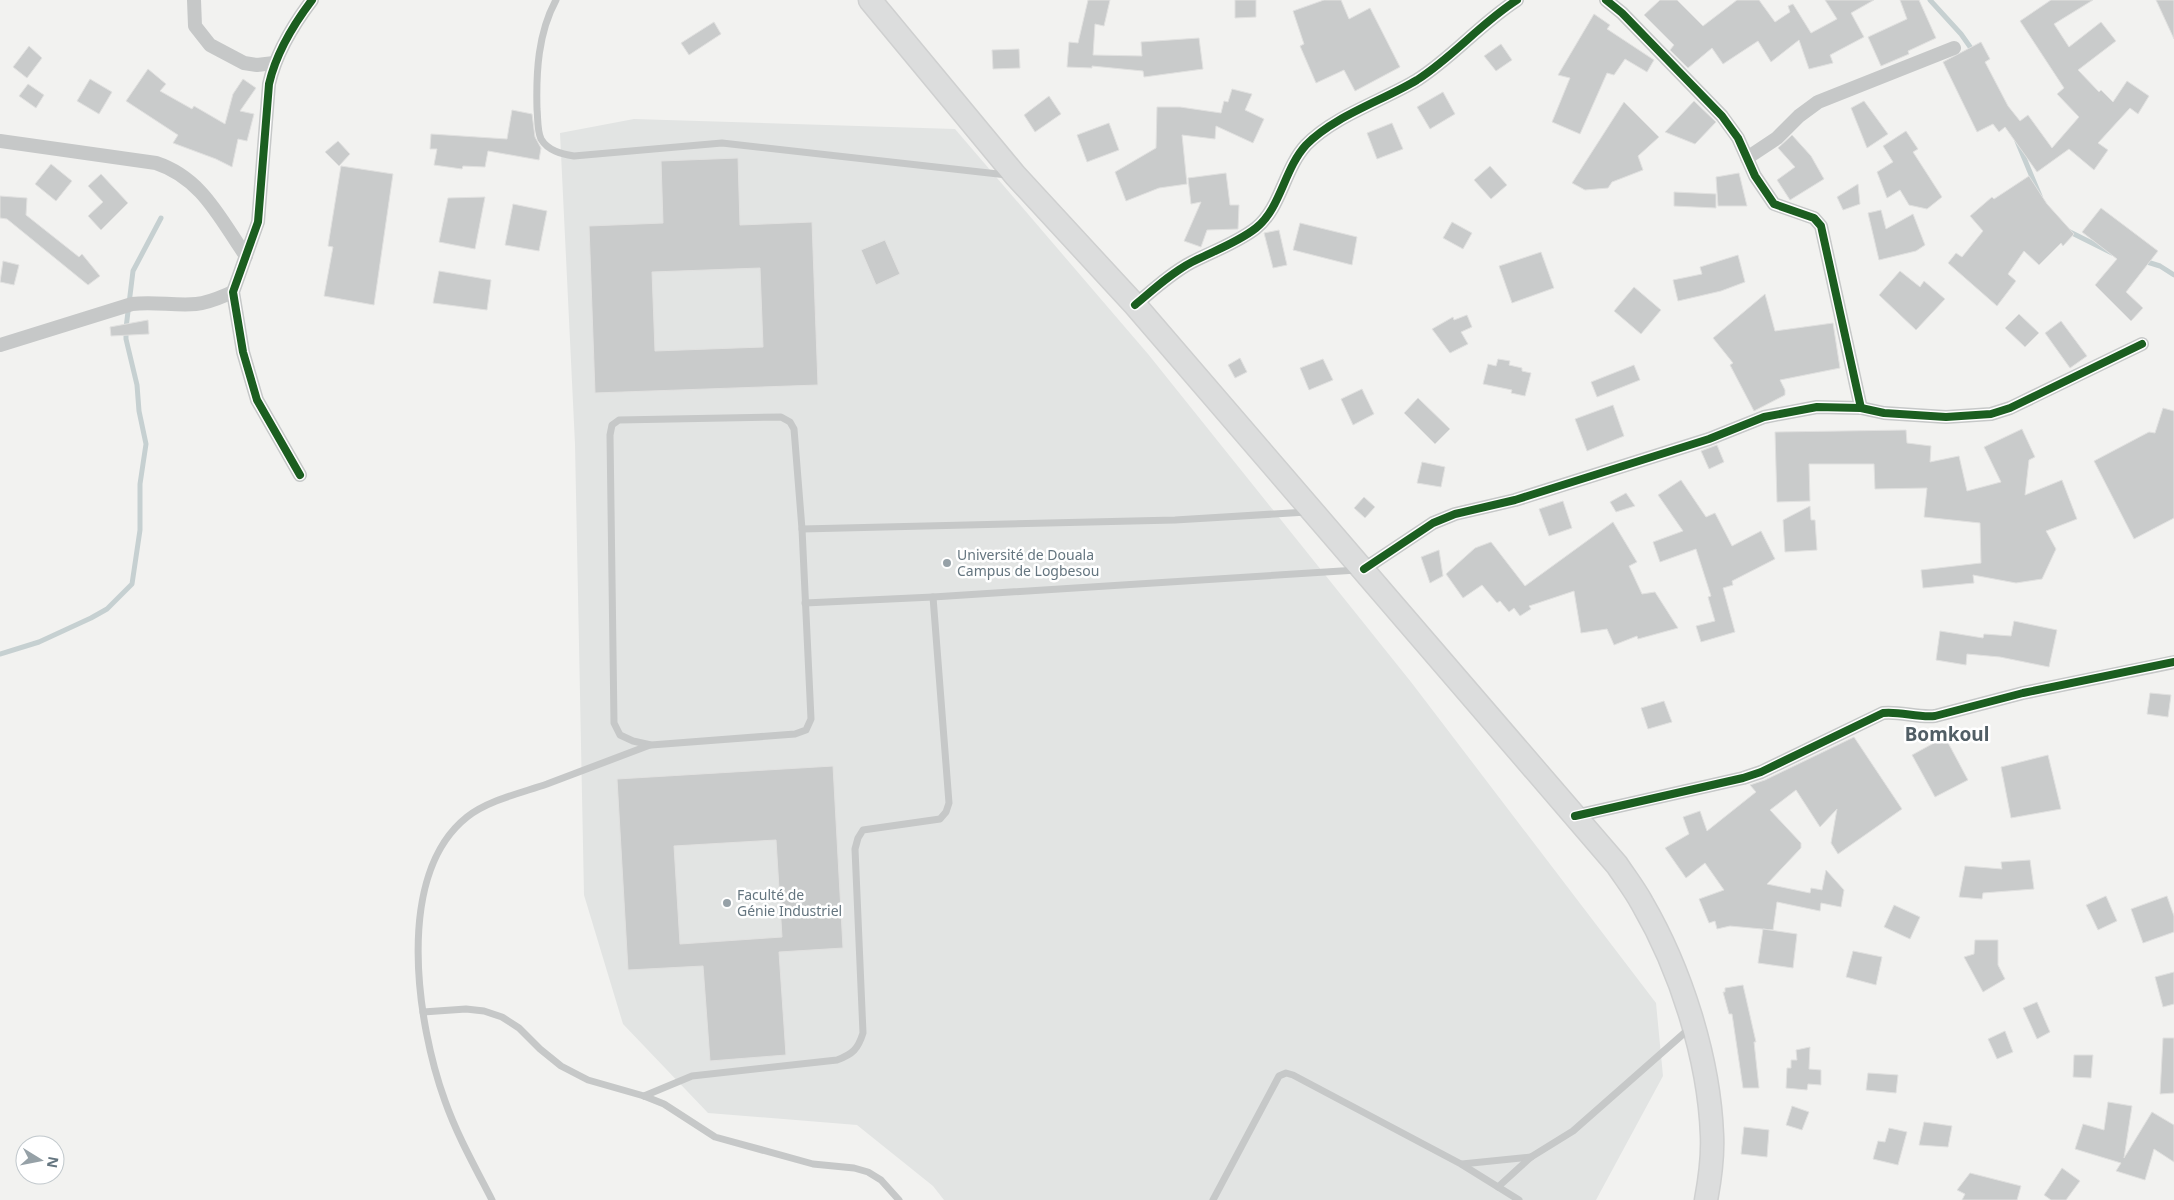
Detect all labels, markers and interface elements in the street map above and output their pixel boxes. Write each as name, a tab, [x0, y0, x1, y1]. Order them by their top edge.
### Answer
place label: Université de Douala Campus de Logbesou	[957, 545, 1099, 580]
marker: Université de Douala Campus de Logbesou	[941, 557, 953, 569]
district label: Bomkoul	[1905, 721, 1989, 747]
place label: Faculté de Génie Industriel	[737, 885, 842, 920]
marker: Faculté de Génie Industriel	[721, 897, 733, 909]
north arrow	[15, 1135, 65, 1185]
text: N	[43, 1155, 64, 1170]

